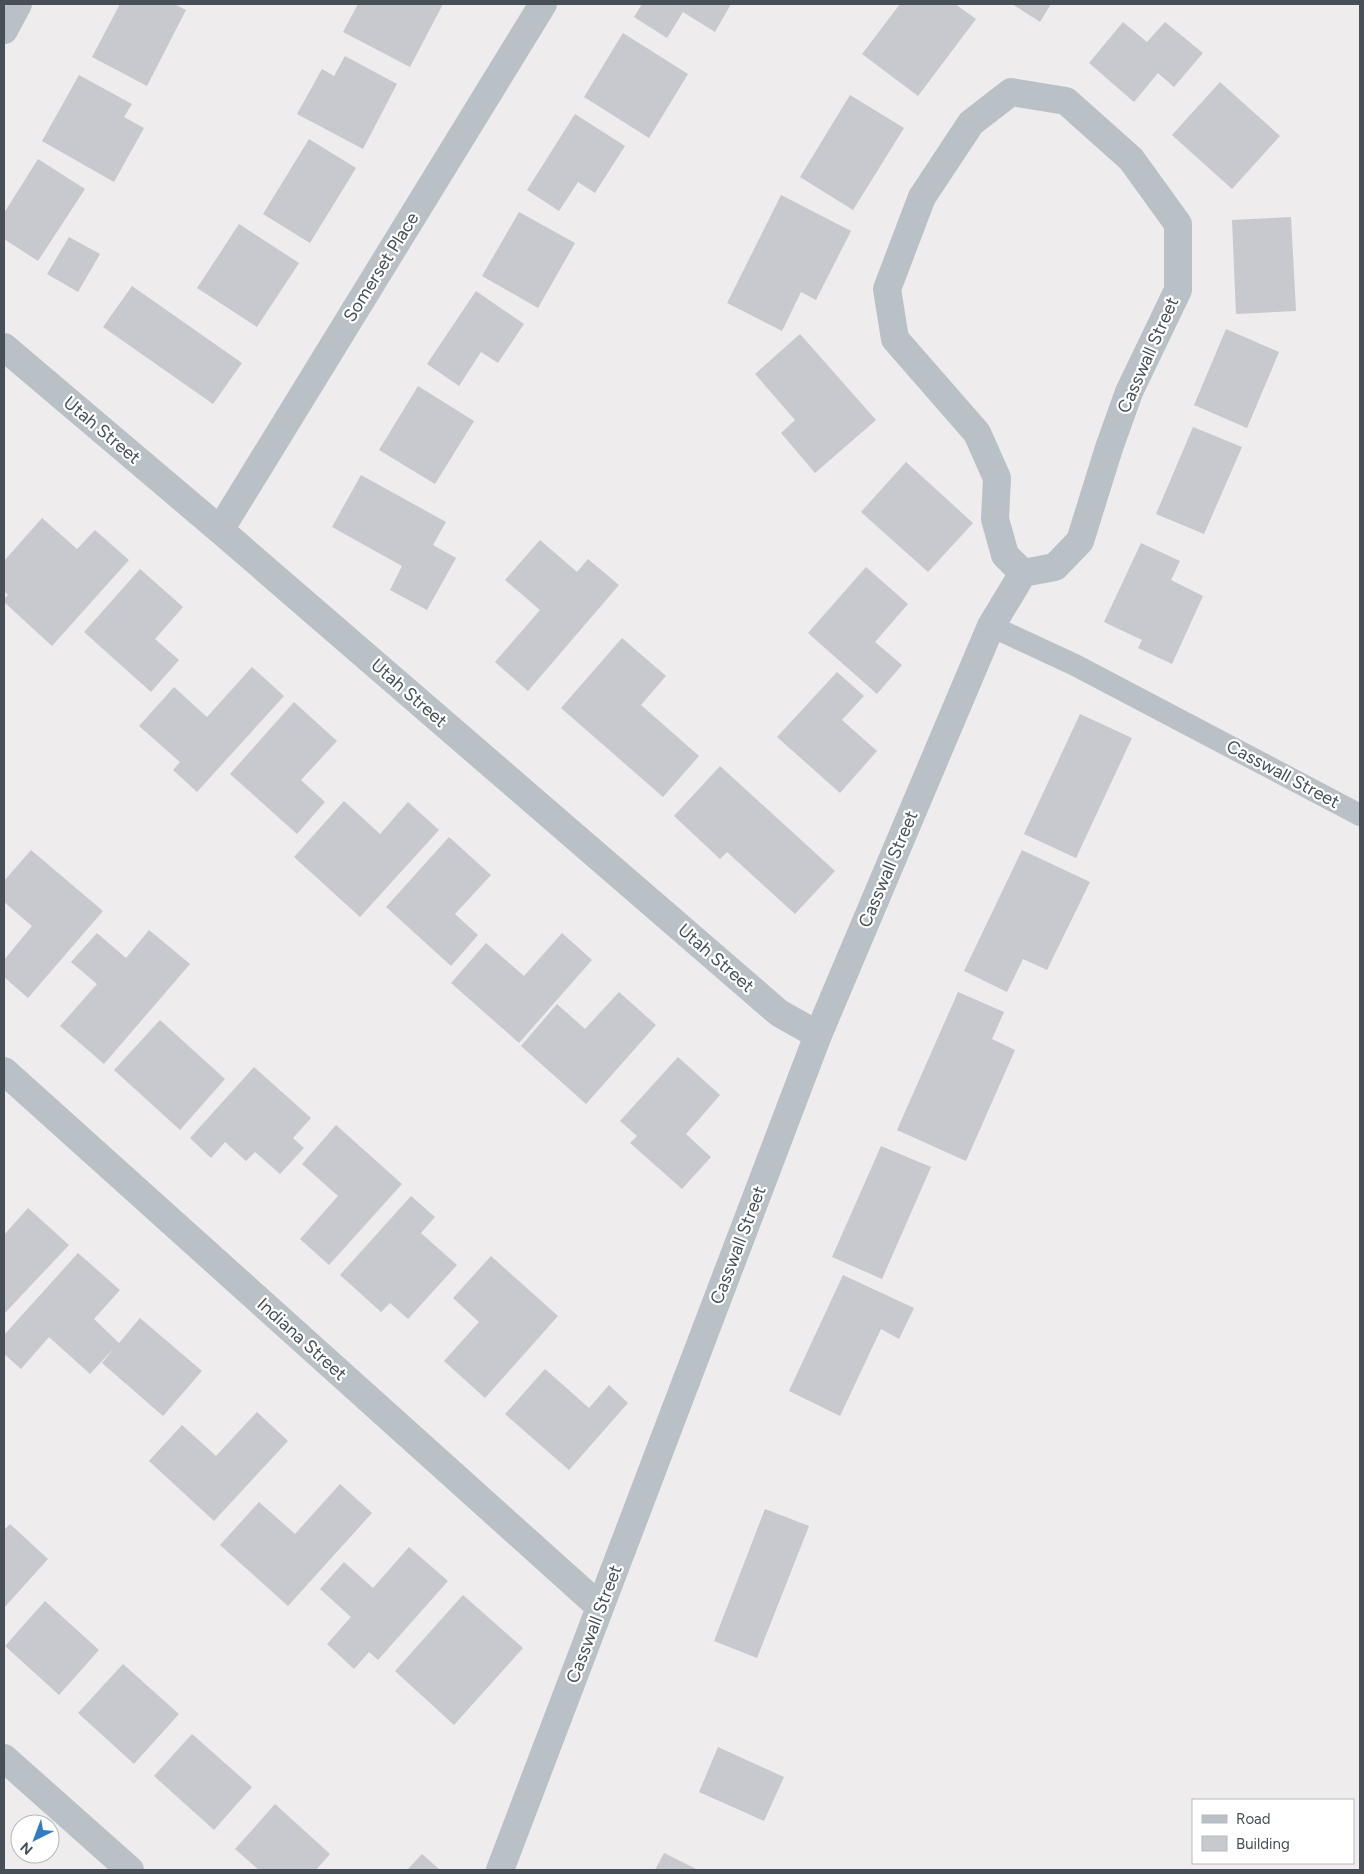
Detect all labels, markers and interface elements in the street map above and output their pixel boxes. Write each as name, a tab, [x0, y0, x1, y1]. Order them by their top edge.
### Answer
street label: Somerset Place	[338, 208, 424, 326]
street label: Casswall Street	[1113, 293, 1184, 416]
street label: Utah Street	[59, 392, 145, 469]
street label: Utah Street	[366, 654, 452, 732]
street label: Casswall Street	[1223, 735, 1343, 813]
street label: Casswall Street	[853, 807, 923, 931]
street label: Utah Street	[673, 919, 759, 997]
street label: Casswall Street	[705, 1183, 771, 1307]
street label: Indiana Street	[253, 1293, 351, 1385]
street label: Casswall Street	[561, 1562, 627, 1686]
legend	[1192, 1799, 1354, 1864]
text: Road	[1236, 1810, 1271, 1828]
north arrow	[10, 1814, 60, 1864]
text: Building	[1236, 1835, 1290, 1853]
text: N	[17, 1838, 36, 1858]

